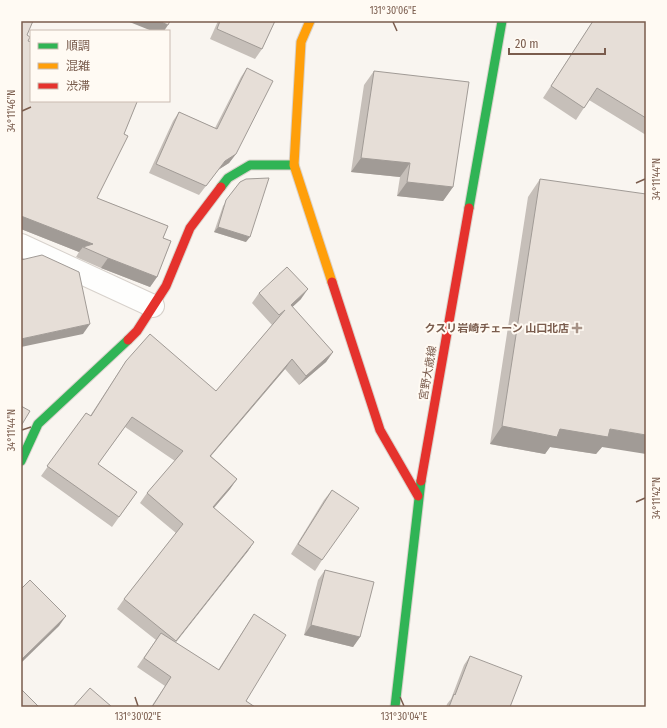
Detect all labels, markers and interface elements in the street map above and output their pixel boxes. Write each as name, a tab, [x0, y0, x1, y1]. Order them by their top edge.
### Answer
text: 131°30'06"E	[370, 5, 417, 17]
legend	[30, 30, 170, 102]
scale bar	[509, 30, 605, 56]
text: 20 m	[515, 37, 539, 51]
text: 順調	[66, 39, 90, 53]
text: 混雑	[66, 59, 90, 73]
text: 渋滞	[66, 79, 90, 93]
text: 34°11'46"N	[6, 90, 18, 132]
text: 34°11'44"N	[651, 158, 663, 200]
place label: クスリ岩崎チェーン 山口北店	[425, 322, 569, 335]
marker: クスリ岩崎チェーン 山口北店	[572, 323, 582, 333]
street label: 宮野大歳線	[417, 345, 439, 401]
text: 34°11'44"N	[6, 409, 18, 451]
text: 34°11'42"N	[651, 477, 663, 519]
text: 131°30'02"E	[115, 711, 161, 723]
text: 131°30'04"E	[381, 711, 427, 723]

